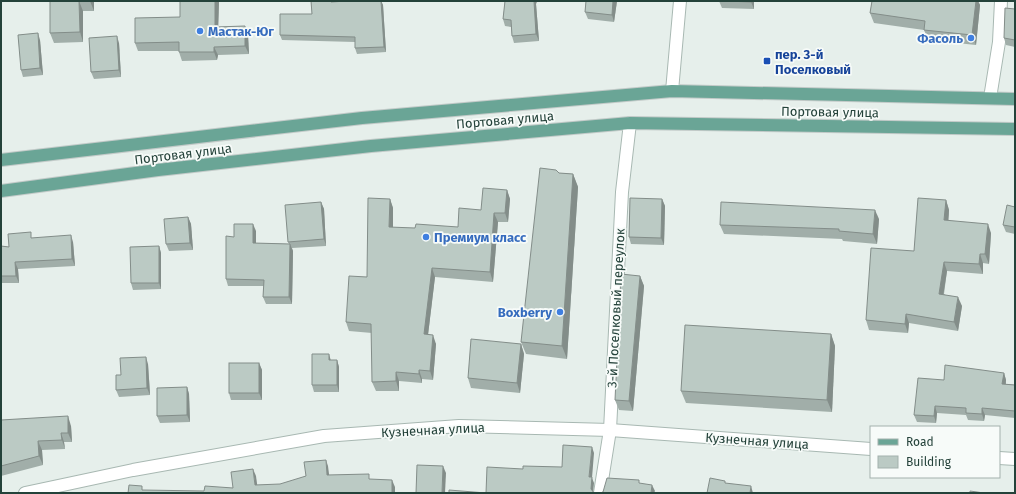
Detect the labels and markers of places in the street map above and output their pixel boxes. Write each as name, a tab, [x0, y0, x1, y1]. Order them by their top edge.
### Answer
place label: Мастак-Юг	[208, 24, 274, 39]
marker: Мастак-Юг	[195, 26, 205, 36]
place label: Фасоль	[917, 31, 963, 46]
marker: Фасоль	[966, 33, 976, 43]
place label: пер. 3-й Поселковый	[775, 47, 851, 77]
marker: пер. 3-й Поселковый	[762, 56, 772, 66]
place label: Премиум класс	[434, 230, 527, 245]
marker: Премиум класс	[421, 232, 431, 242]
place label: Boxberry	[498, 305, 552, 320]
marker: Boxberry	[555, 307, 565, 317]

